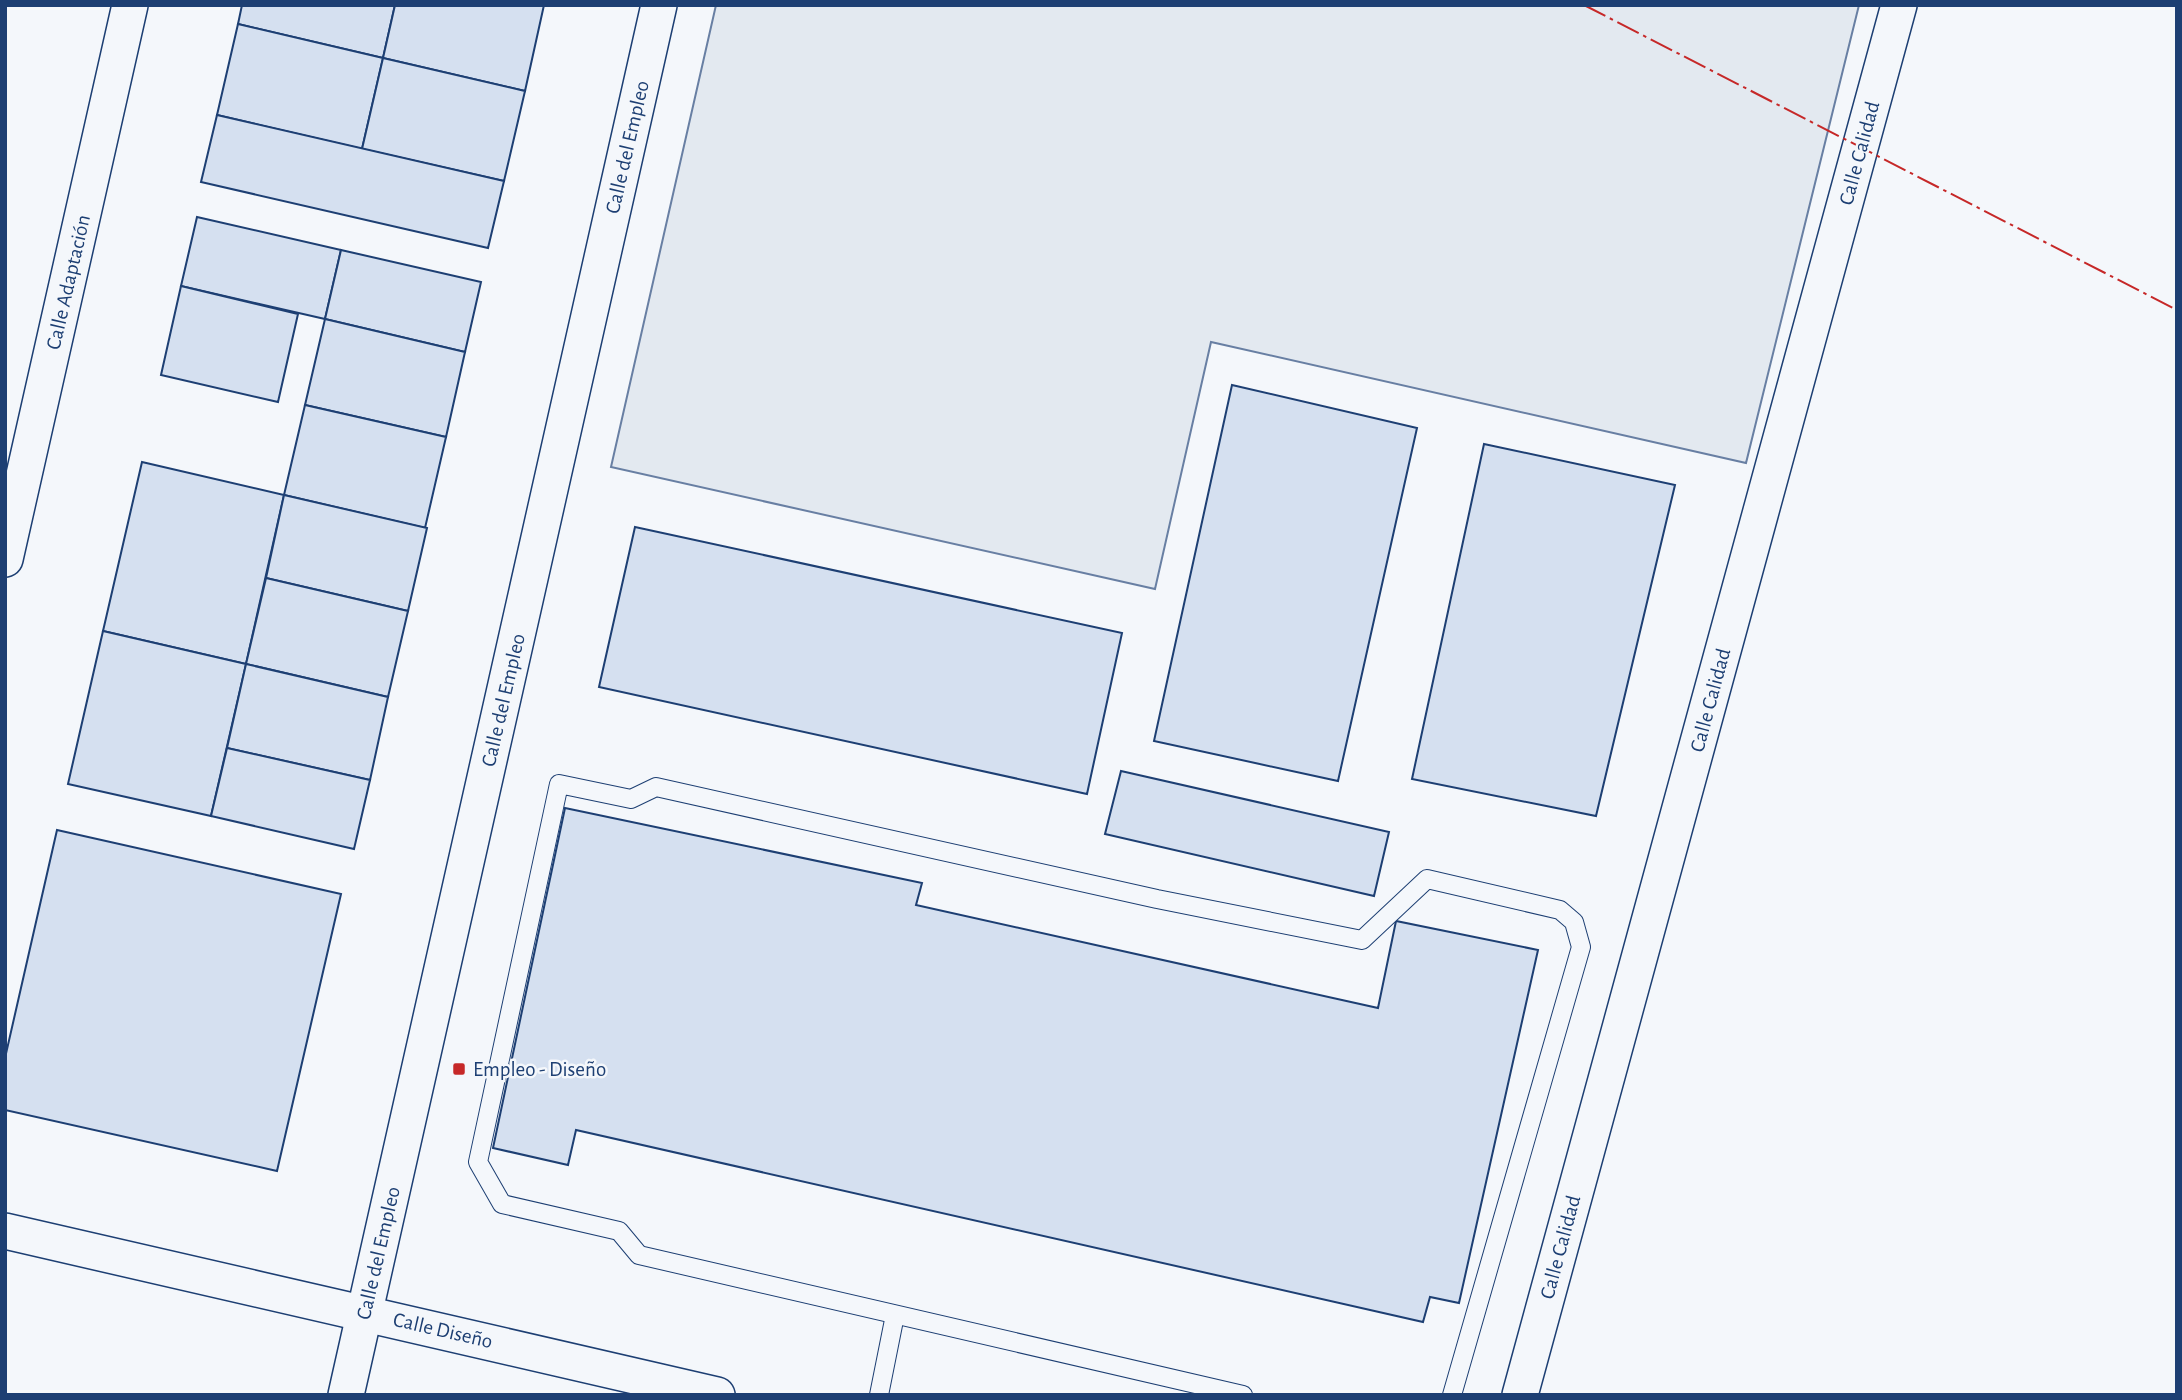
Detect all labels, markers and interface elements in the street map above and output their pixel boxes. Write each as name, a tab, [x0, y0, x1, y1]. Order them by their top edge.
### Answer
street label: Calle del Empleo	[602, 79, 653, 216]
street label: Calle Calidad	[1836, 99, 1883, 207]
street label: Calle Adaptación	[43, 213, 94, 352]
street label: Calle del Empleo	[478, 632, 529, 769]
street label: Calle Calidad	[1687, 646, 1734, 754]
place label: Empleo - Diseño	[473, 1059, 606, 1080]
marker: Empleo - Diseño	[451, 1061, 467, 1077]
street label: Calle del Empleo	[353, 1185, 404, 1322]
street label: Calle Calidad	[1537, 1193, 1584, 1301]
street label: Calle Diseño	[391, 1309, 495, 1352]

